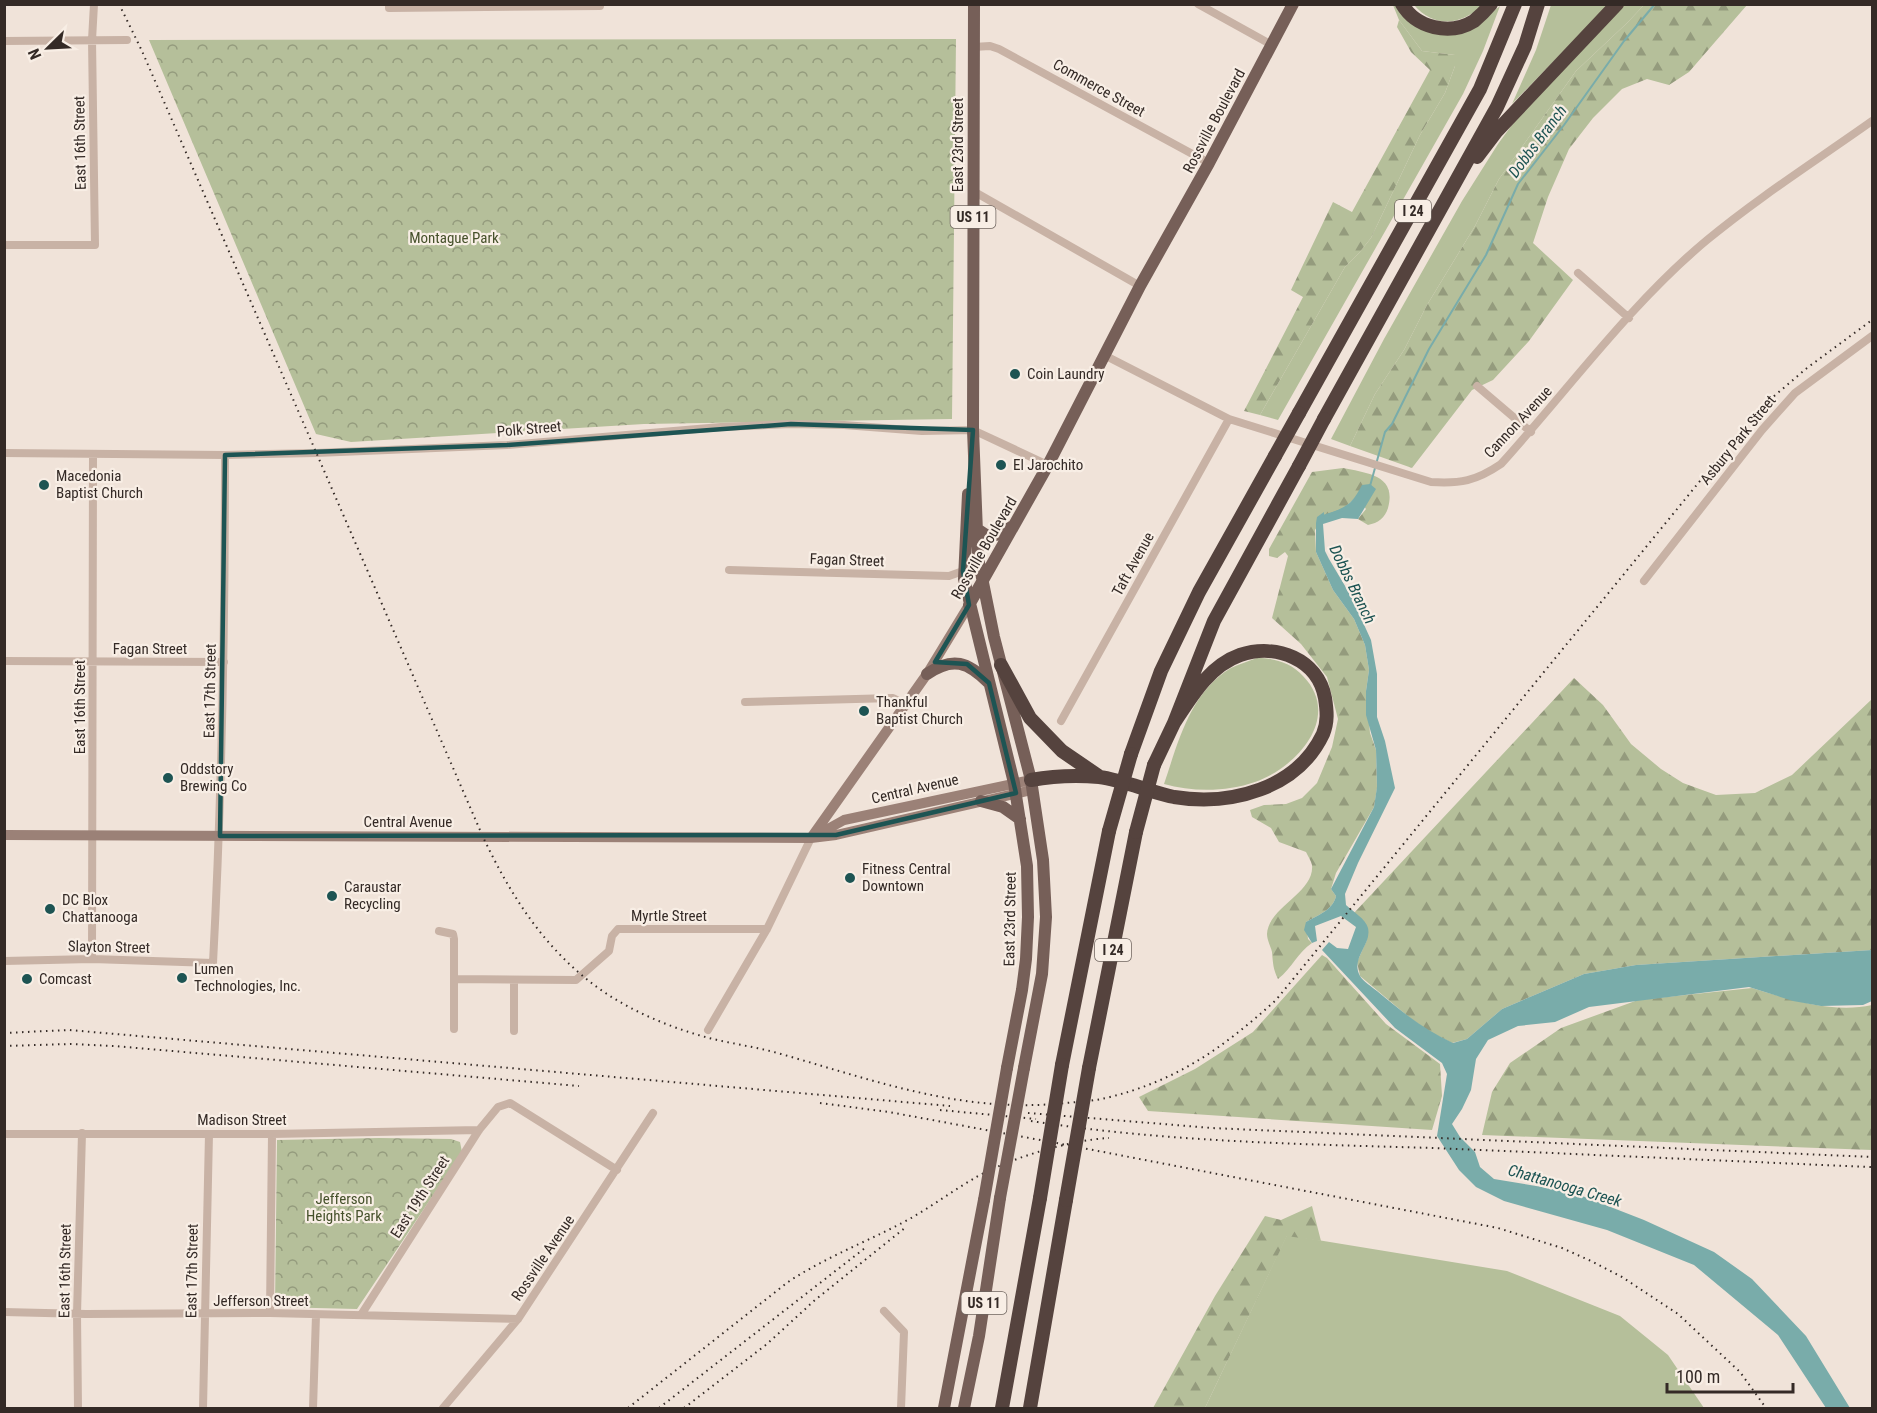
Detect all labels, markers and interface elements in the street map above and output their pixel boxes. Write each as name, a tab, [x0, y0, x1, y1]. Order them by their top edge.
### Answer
north arrow	[18, 18, 78, 78]
text: N	[24, 46, 45, 62]
street label: Commerce Street	[1050, 55, 1148, 121]
street label: Rossville Boulevard	[1179, 66, 1249, 176]
street label: East 16th Street	[70, 96, 90, 190]
street label: East 23rd Street	[949, 98, 967, 192]
water label: Dobbs Branch	[1504, 102, 1571, 181]
road number: I 24	[1395, 200, 1431, 222]
road number: US 11	[950, 206, 996, 228]
park label: Montague Park	[409, 229, 499, 247]
place label: Coin Laundry	[1027, 365, 1104, 383]
marker: Coin Laundry	[1008, 367, 1022, 381]
street label: Cannon Avenue	[1480, 382, 1556, 462]
street label: Asbury Park Street	[1696, 392, 1780, 488]
street label: Polk Street	[496, 417, 562, 441]
place label: El Jarochito	[1013, 456, 1083, 474]
marker: El Jarochito	[994, 458, 1008, 472]
place label: Macedonia Baptist Church	[56, 467, 143, 502]
marker: Macedonia Baptist Church	[37, 478, 51, 492]
street label: Rossville Boulevard	[947, 494, 1021, 602]
street label: Taft Avenue	[1108, 529, 1158, 599]
water label: Dobbs Branch	[1325, 542, 1380, 627]
street label: Fagan Street	[809, 550, 885, 570]
street label: Fagan Street	[113, 640, 187, 658]
street label: East 17th Street	[200, 644, 220, 738]
street label: East 16th Street	[71, 660, 89, 754]
place label: Thankful Baptist Church	[876, 693, 963, 728]
marker: Thankful Baptist Church	[857, 704, 871, 718]
place label: Oddstory Brewing Co	[180, 760, 247, 795]
street label: Central Avenue	[870, 770, 960, 808]
marker: Oddstory Brewing Co	[161, 771, 175, 785]
street label: Central Avenue	[364, 813, 452, 831]
place label: Fitness Central Downtown	[862, 860, 951, 895]
marker: Fitness Central Downtown	[843, 871, 857, 885]
street label: East 23rd Street	[1000, 872, 1020, 966]
place label: Caraustar Recycling	[344, 878, 402, 913]
marker: Caraustar Recycling	[325, 889, 339, 903]
place label: DC Blox Chattanooga	[62, 891, 138, 926]
marker: DC Blox Chattanooga	[43, 902, 57, 916]
street label: Myrtle Street	[631, 907, 707, 925]
street label: Slayton Street	[68, 937, 150, 957]
road number: I 24	[1095, 939, 1131, 961]
place label: Lumen Technologies, Inc.	[194, 960, 301, 995]
place label: Comcast	[39, 970, 92, 988]
marker: Lumen Technologies, Inc.	[175, 971, 189, 985]
marker: Comcast	[20, 972, 34, 986]
street label: Madison Street	[197, 1111, 287, 1129]
street label: East 19th Street	[387, 1152, 453, 1242]
water label: Chattanooga Creek	[1506, 1160, 1625, 1211]
park label: Jefferson Heights Park	[306, 1190, 382, 1225]
street label: Rossville Avenue	[508, 1212, 578, 1304]
street label: East 16th Street	[55, 1224, 75, 1318]
street label: East 17th Street	[182, 1224, 202, 1318]
street label: Jefferson Street	[213, 1292, 309, 1310]
road number: US 11	[962, 1292, 1006, 1314]
scale bar	[1667, 1356, 1793, 1394]
text: 100 m	[1676, 1366, 1720, 1387]

